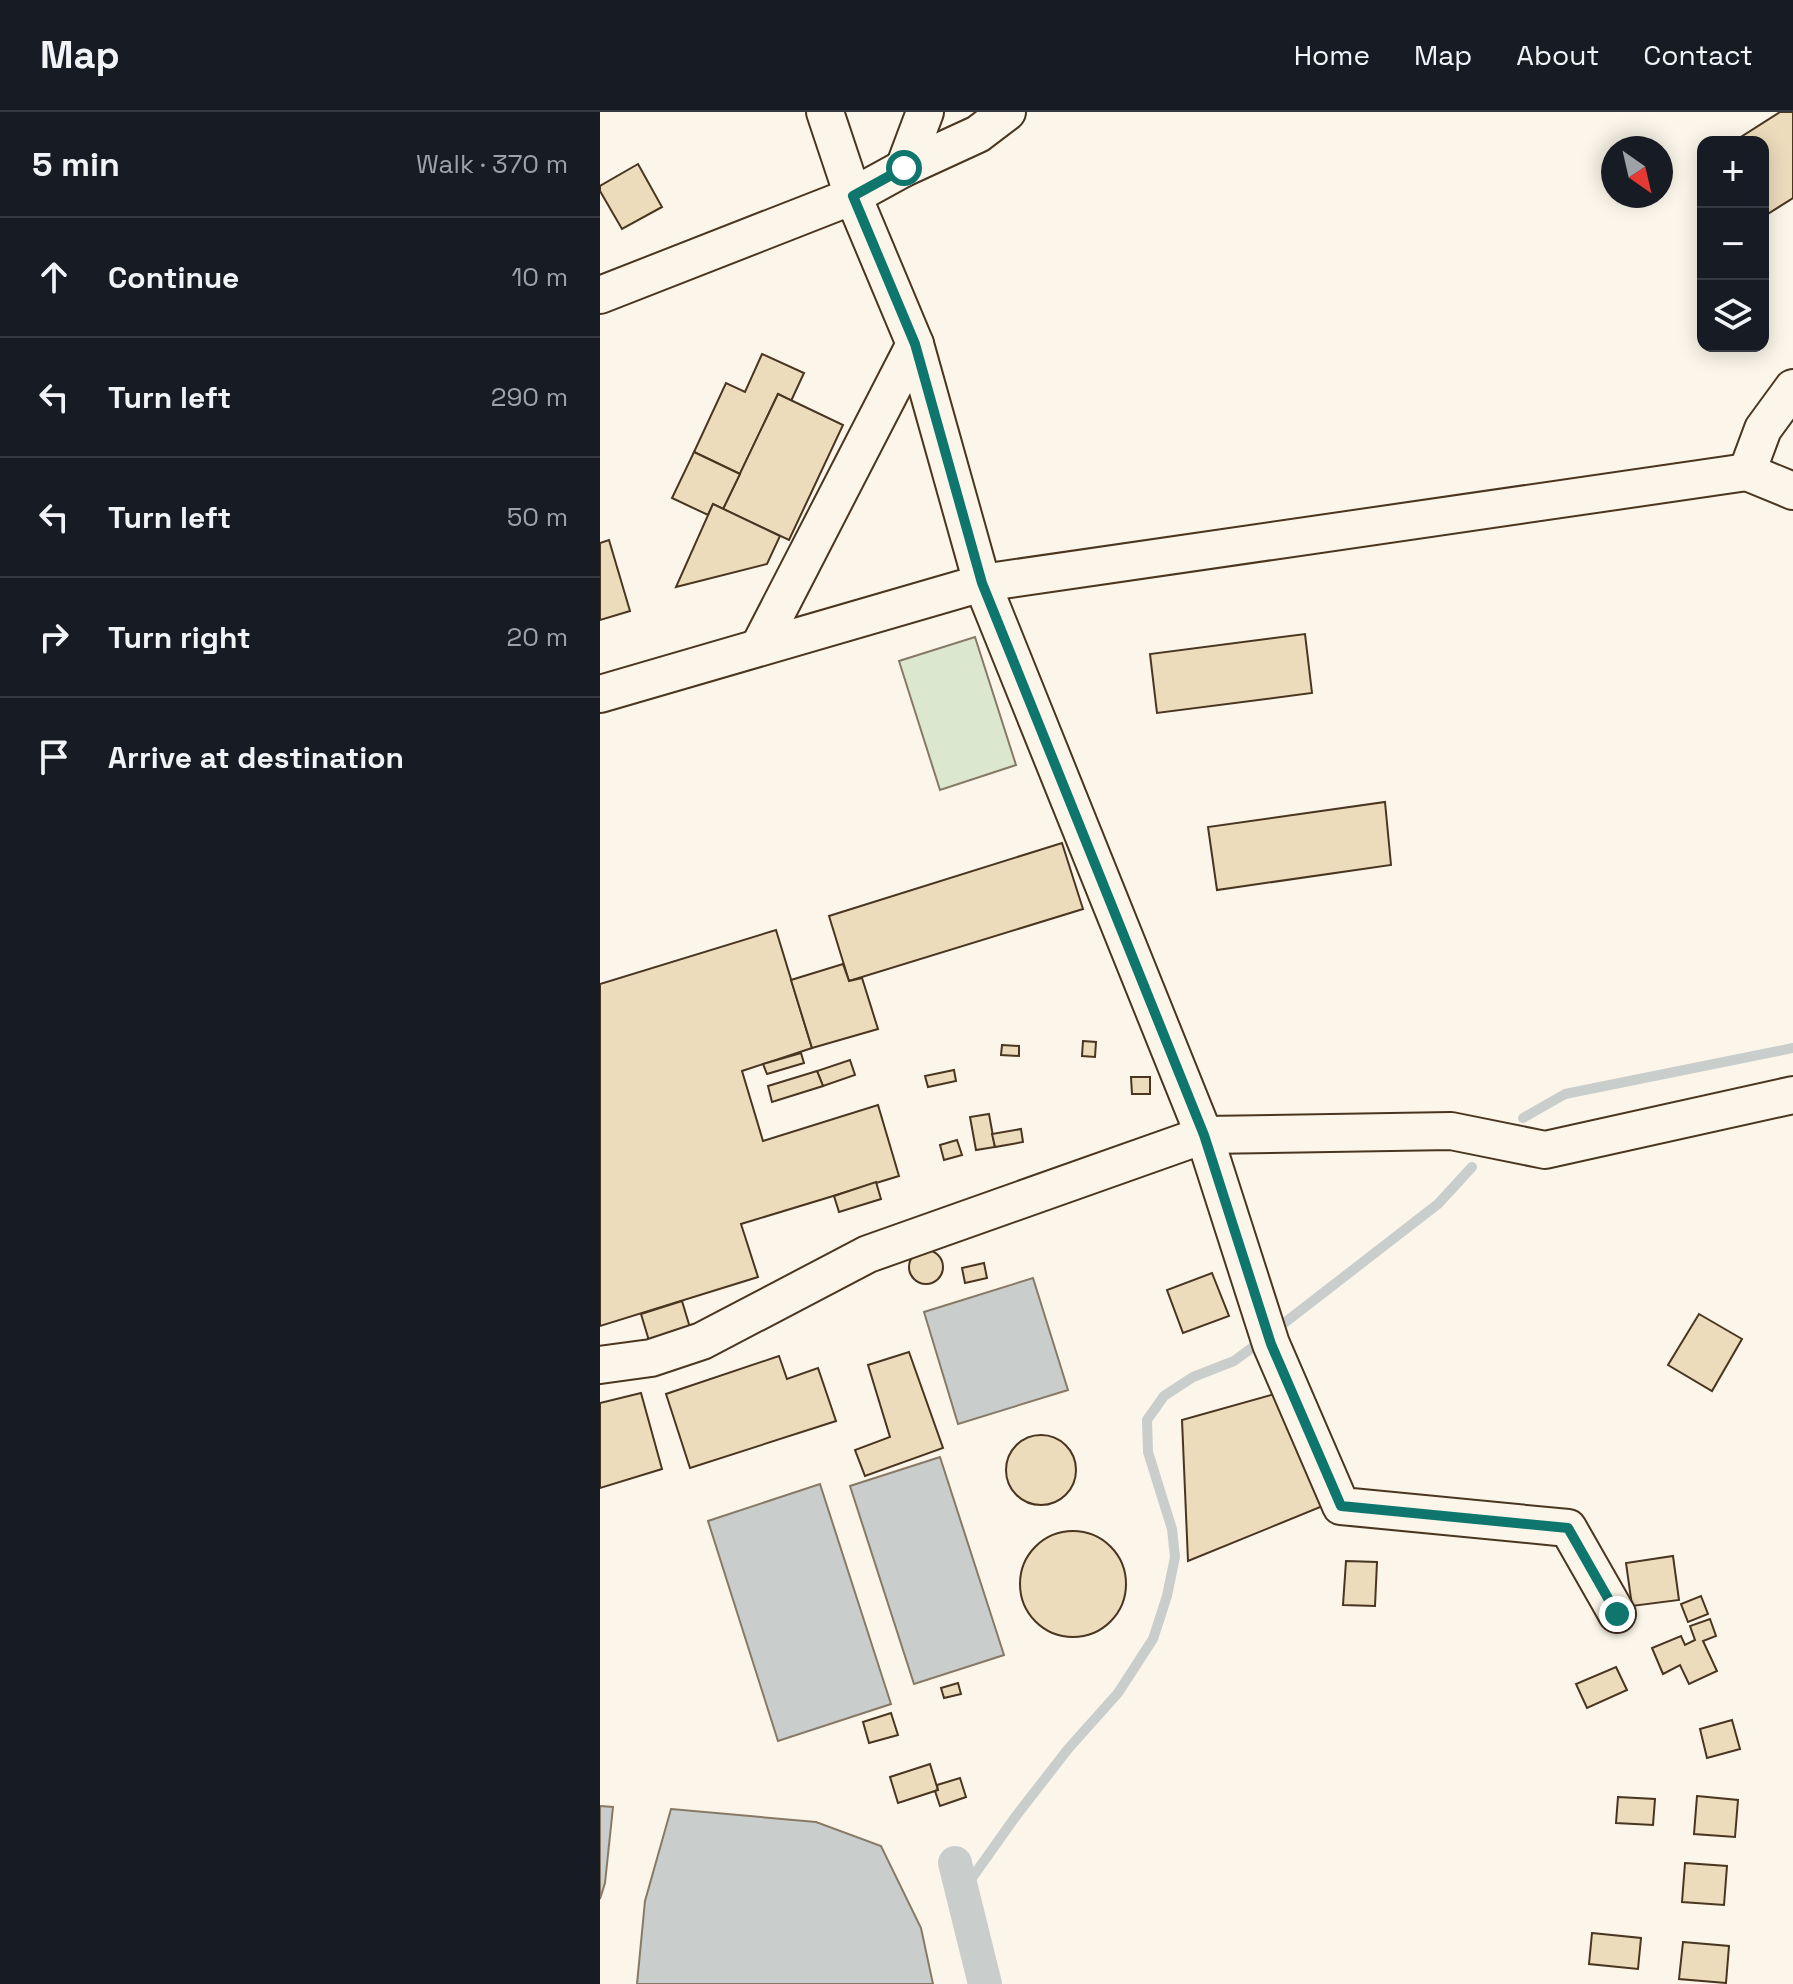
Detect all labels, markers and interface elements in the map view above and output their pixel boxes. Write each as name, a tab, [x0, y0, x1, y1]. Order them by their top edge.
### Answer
text: Map	[40, 31, 120, 79]
text: Home	[1294, 37, 1370, 73]
text: Map	[1414, 37, 1472, 73]
text: About	[1516, 37, 1599, 73]
text: Contact	[1643, 37, 1753, 73]
north arrow	[1601, 136, 1673, 208]
map controls	[1697, 136, 1769, 352]
button: +	[1697, 136, 1769, 208]
text: 5 min	[32, 143, 120, 186]
text: Walk · 370 m	[416, 147, 568, 181]
route start	[886, 150, 922, 186]
button: −	[1697, 208, 1769, 280]
icon: ahead	[32, 255, 76, 299]
text: Continue	[108, 258, 239, 297]
text: 10 m	[511, 260, 568, 294]
button: layers	[1697, 280, 1769, 352]
icon: left	[32, 375, 76, 419]
text: Turn left	[108, 378, 231, 417]
text: 290 m	[491, 380, 568, 414]
icon: left	[32, 495, 76, 539]
text: Turn left	[108, 498, 231, 537]
text: 50 m	[507, 500, 568, 534]
icon: right	[32, 615, 76, 659]
text: Turn right	[108, 618, 251, 657]
text: 20 m	[507, 620, 568, 654]
icon: arrive	[32, 735, 76, 779]
text: Arrive at destination	[108, 738, 404, 777]
route end	[1599, 1596, 1635, 1632]

